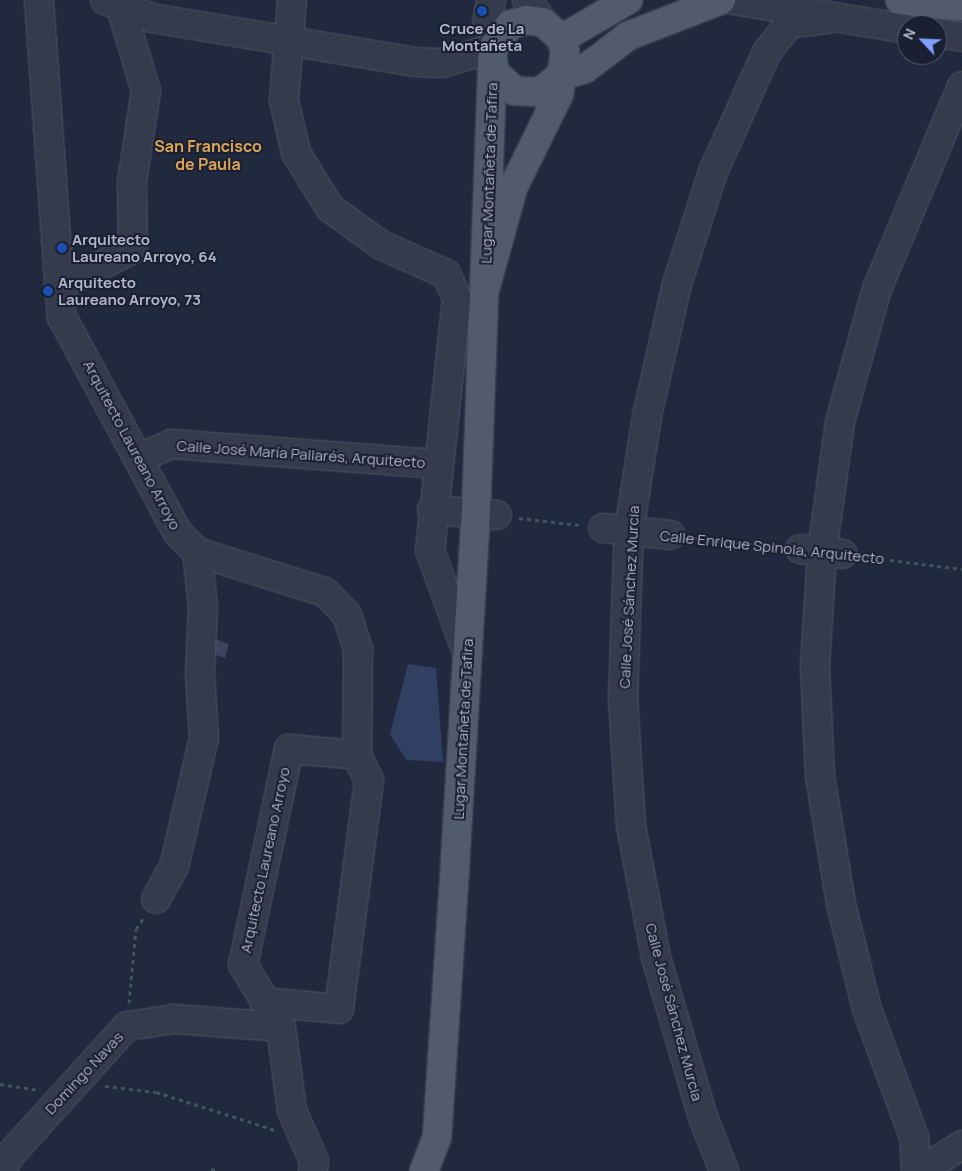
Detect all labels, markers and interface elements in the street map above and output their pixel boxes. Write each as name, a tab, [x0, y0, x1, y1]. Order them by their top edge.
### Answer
marker: Cruce de La Montañeta	[476, 5, 488, 17]
north arrow	[897, 15, 947, 65]
place label: Cruce de La Montañeta	[440, 19, 524, 54]
text: N	[898, 25, 920, 42]
street label: Lugar Montañeta de Tafira	[477, 82, 501, 264]
district label: San Francisco de Paula	[154, 136, 262, 174]
place label: Arquitecto Laureano Arroyo, 64	[72, 230, 217, 265]
marker: Arquitecto Laureano Arroyo, 64	[56, 242, 68, 254]
place label: Arquitecto Laureano Arroyo, 73	[58, 273, 201, 308]
marker: Arquitecto Laureano Arroyo, 73	[42, 285, 54, 297]
street label: Arquitecto Laureano Arroyo	[80, 357, 184, 533]
street label: Calle José María Pallarés, Arquitecto	[176, 436, 426, 472]
street label: Calle José Sánchez Murcia	[615, 505, 643, 689]
street label: Calle Enrique Spinola, Arquitecto	[659, 526, 885, 568]
street label: Lugar Montañeta de Tafira	[449, 638, 477, 820]
street label: Arquitecto Laureano Arroyo	[236, 765, 294, 955]
street label: Calle José Sánchez Murcia	[642, 921, 706, 1103]
street label: Domingo Navas	[41, 1028, 127, 1118]

